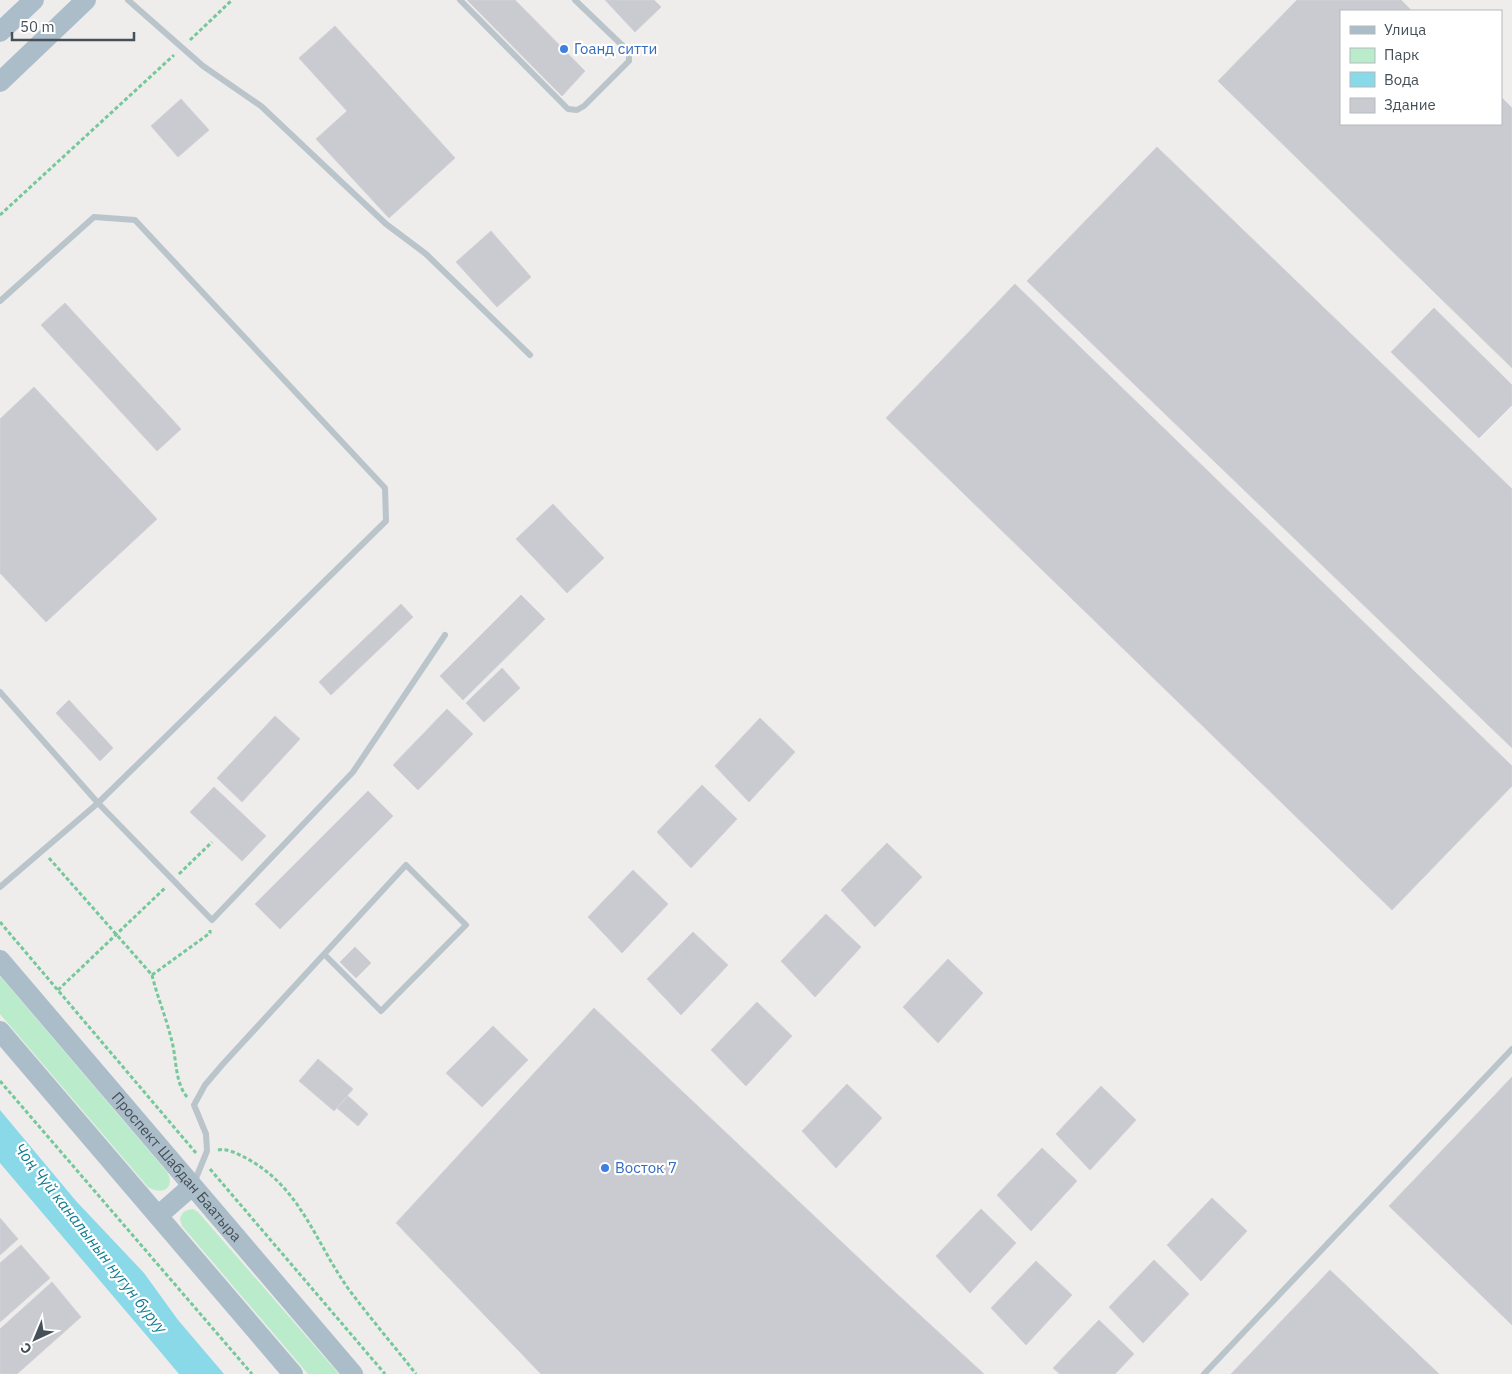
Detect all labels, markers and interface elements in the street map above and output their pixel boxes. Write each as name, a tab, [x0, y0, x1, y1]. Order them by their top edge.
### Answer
scale bar	[12, 10, 135, 42]
legend	[1340, 10, 1502, 125]
text: 50 m	[20, 17, 55, 36]
text: Улица	[1384, 20, 1426, 39]
place label: Гоанд ситти	[574, 39, 657, 58]
marker: Гоанд ситти	[558, 43, 570, 55]
text: Парк	[1384, 45, 1419, 64]
text: Вода	[1384, 70, 1419, 89]
text: Здание	[1384, 95, 1436, 114]
street label: Проспект Шабдан Баатыра	[108, 1088, 246, 1246]
water label: Чоң Чүй каналынын нугун буруу	[10, 1139, 172, 1338]
place label: Восток 7	[615, 1158, 677, 1177]
marker: Восток 7	[599, 1162, 611, 1174]
north arrow	[10, 1314, 60, 1364]
text: С	[16, 1339, 36, 1358]

